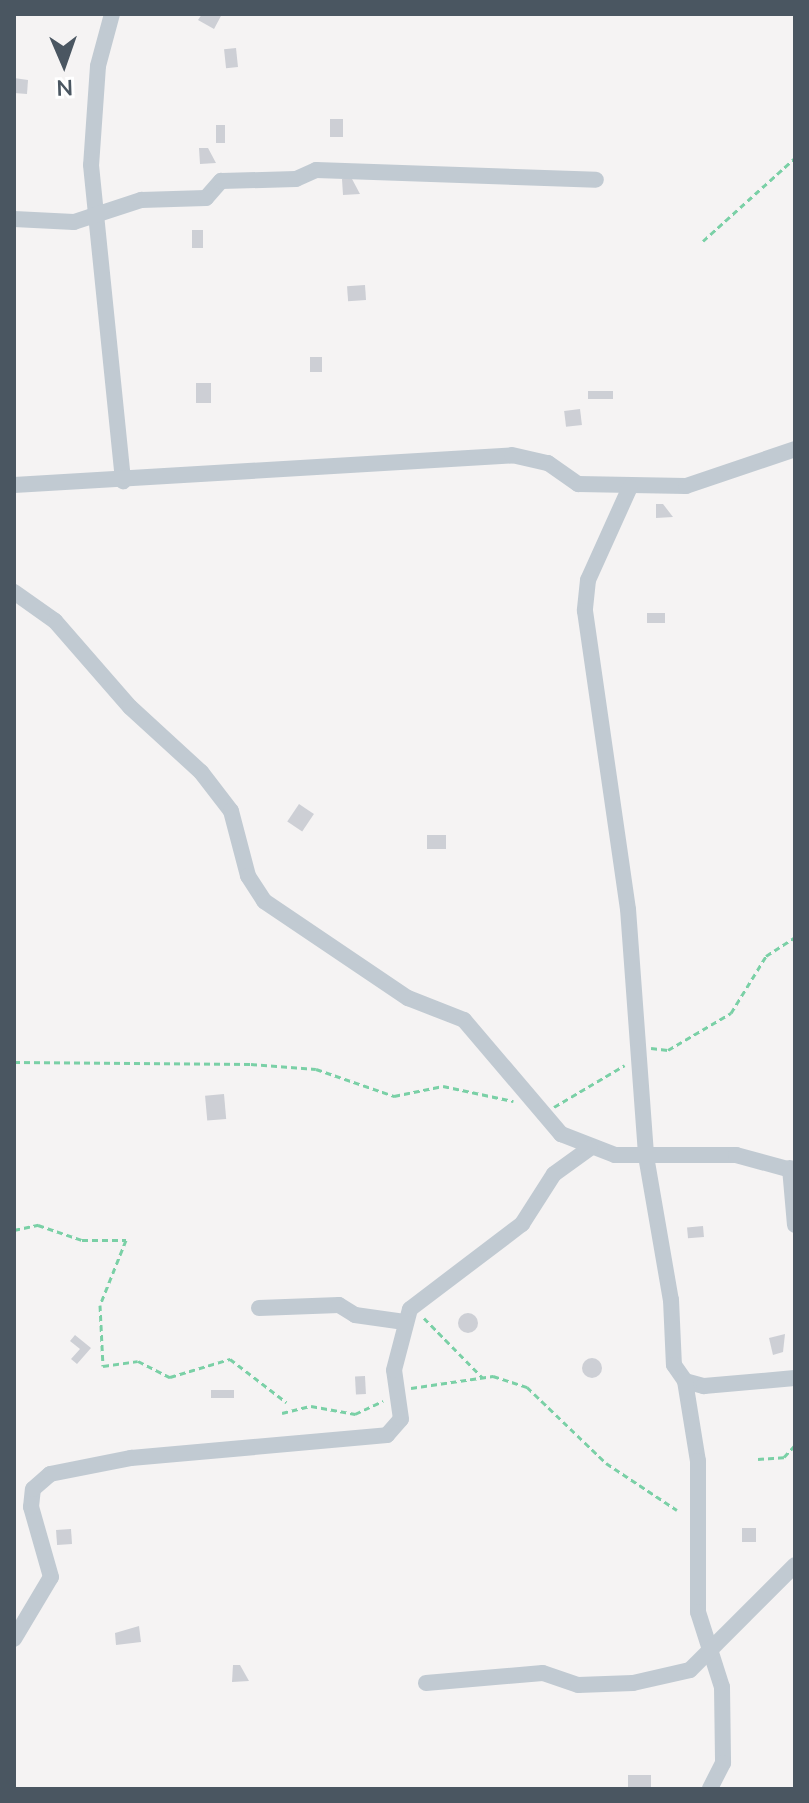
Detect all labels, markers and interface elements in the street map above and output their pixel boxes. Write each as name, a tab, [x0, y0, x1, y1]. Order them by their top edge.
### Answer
north arrow	[24, 24, 104, 104]
text: N	[56, 74, 74, 102]

